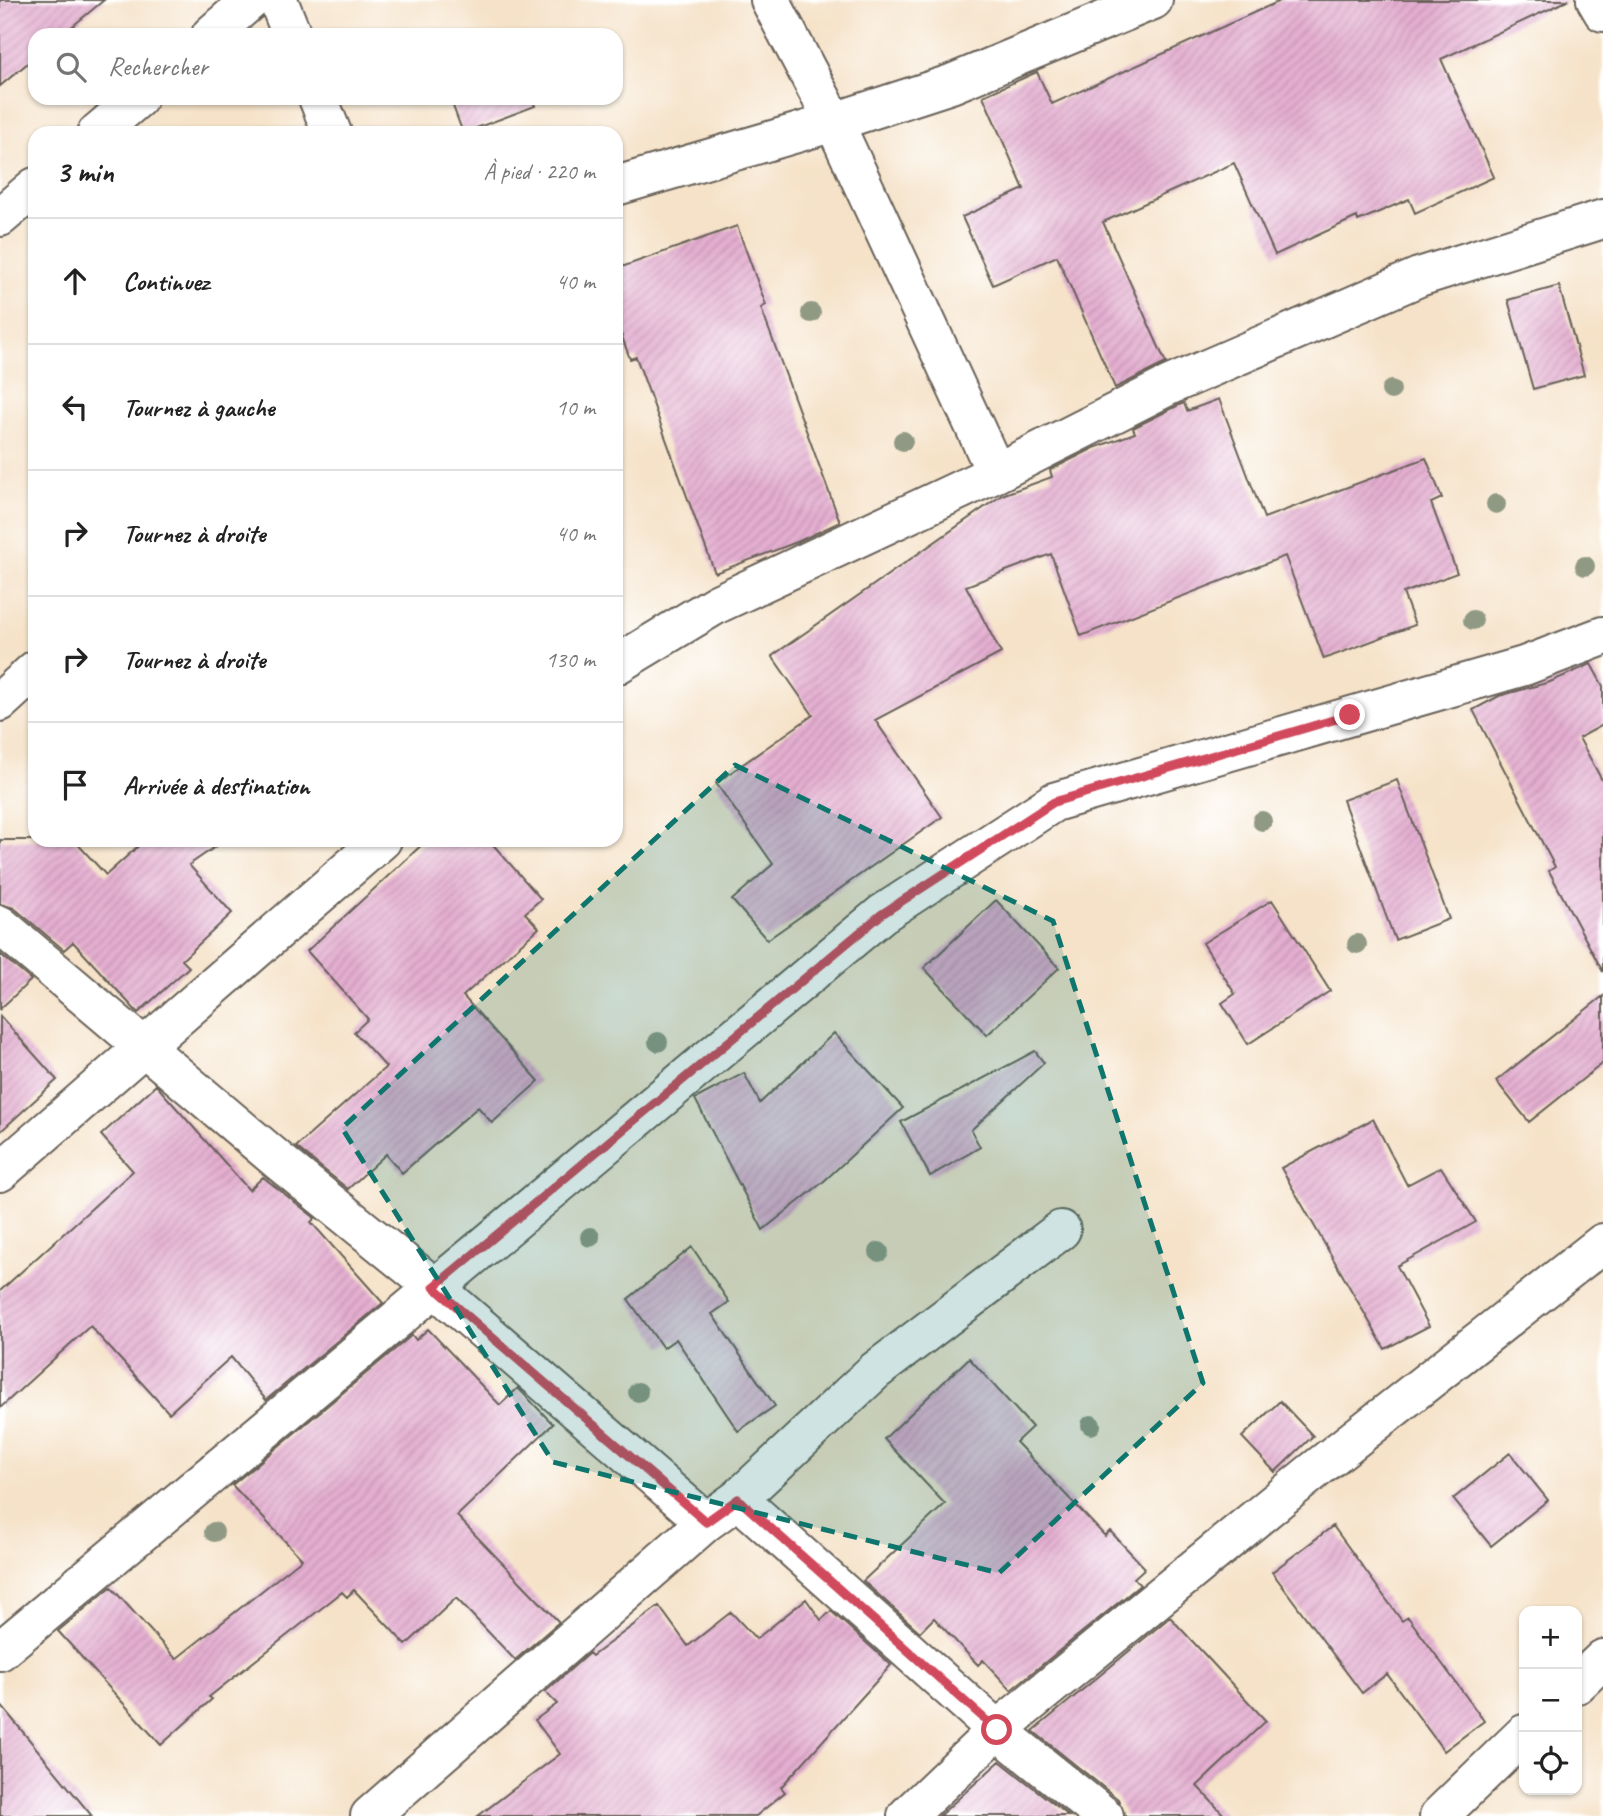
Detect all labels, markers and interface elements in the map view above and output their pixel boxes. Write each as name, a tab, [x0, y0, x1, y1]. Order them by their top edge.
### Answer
search box	[28, 28, 623, 105]
icon: search	[52, 48, 90, 86]
text: Rechercher	[108, 50, 208, 83]
text: 3 min	[56, 153, 113, 191]
text: À pied · 220 m	[483, 157, 595, 186]
icon: ahead	[56, 262, 94, 300]
text: Continuez	[123, 265, 209, 298]
text: 40 m	[556, 267, 595, 296]
icon: left	[56, 388, 94, 426]
text: Tournez à gauche	[123, 391, 274, 424]
text: 10 m	[556, 393, 595, 422]
icon: right	[56, 514, 94, 552]
text: Tournez à droite	[123, 517, 265, 550]
text: 40 m	[556, 519, 595, 548]
icon: right	[56, 640, 94, 678]
text: Tournez à droite	[123, 643, 265, 676]
text: 130 m	[546, 645, 595, 674]
route end	[1334, 699, 1365, 730]
icon: arrive	[56, 766, 94, 804]
text: Arrivée à destination	[123, 769, 309, 802]
map controls	[1519, 1606, 1582, 1795]
button: +	[1519, 1606, 1582, 1669]
button: −	[1519, 1669, 1582, 1732]
route start	[981, 1714, 1012, 1745]
button: locate	[1519, 1732, 1582, 1795]

